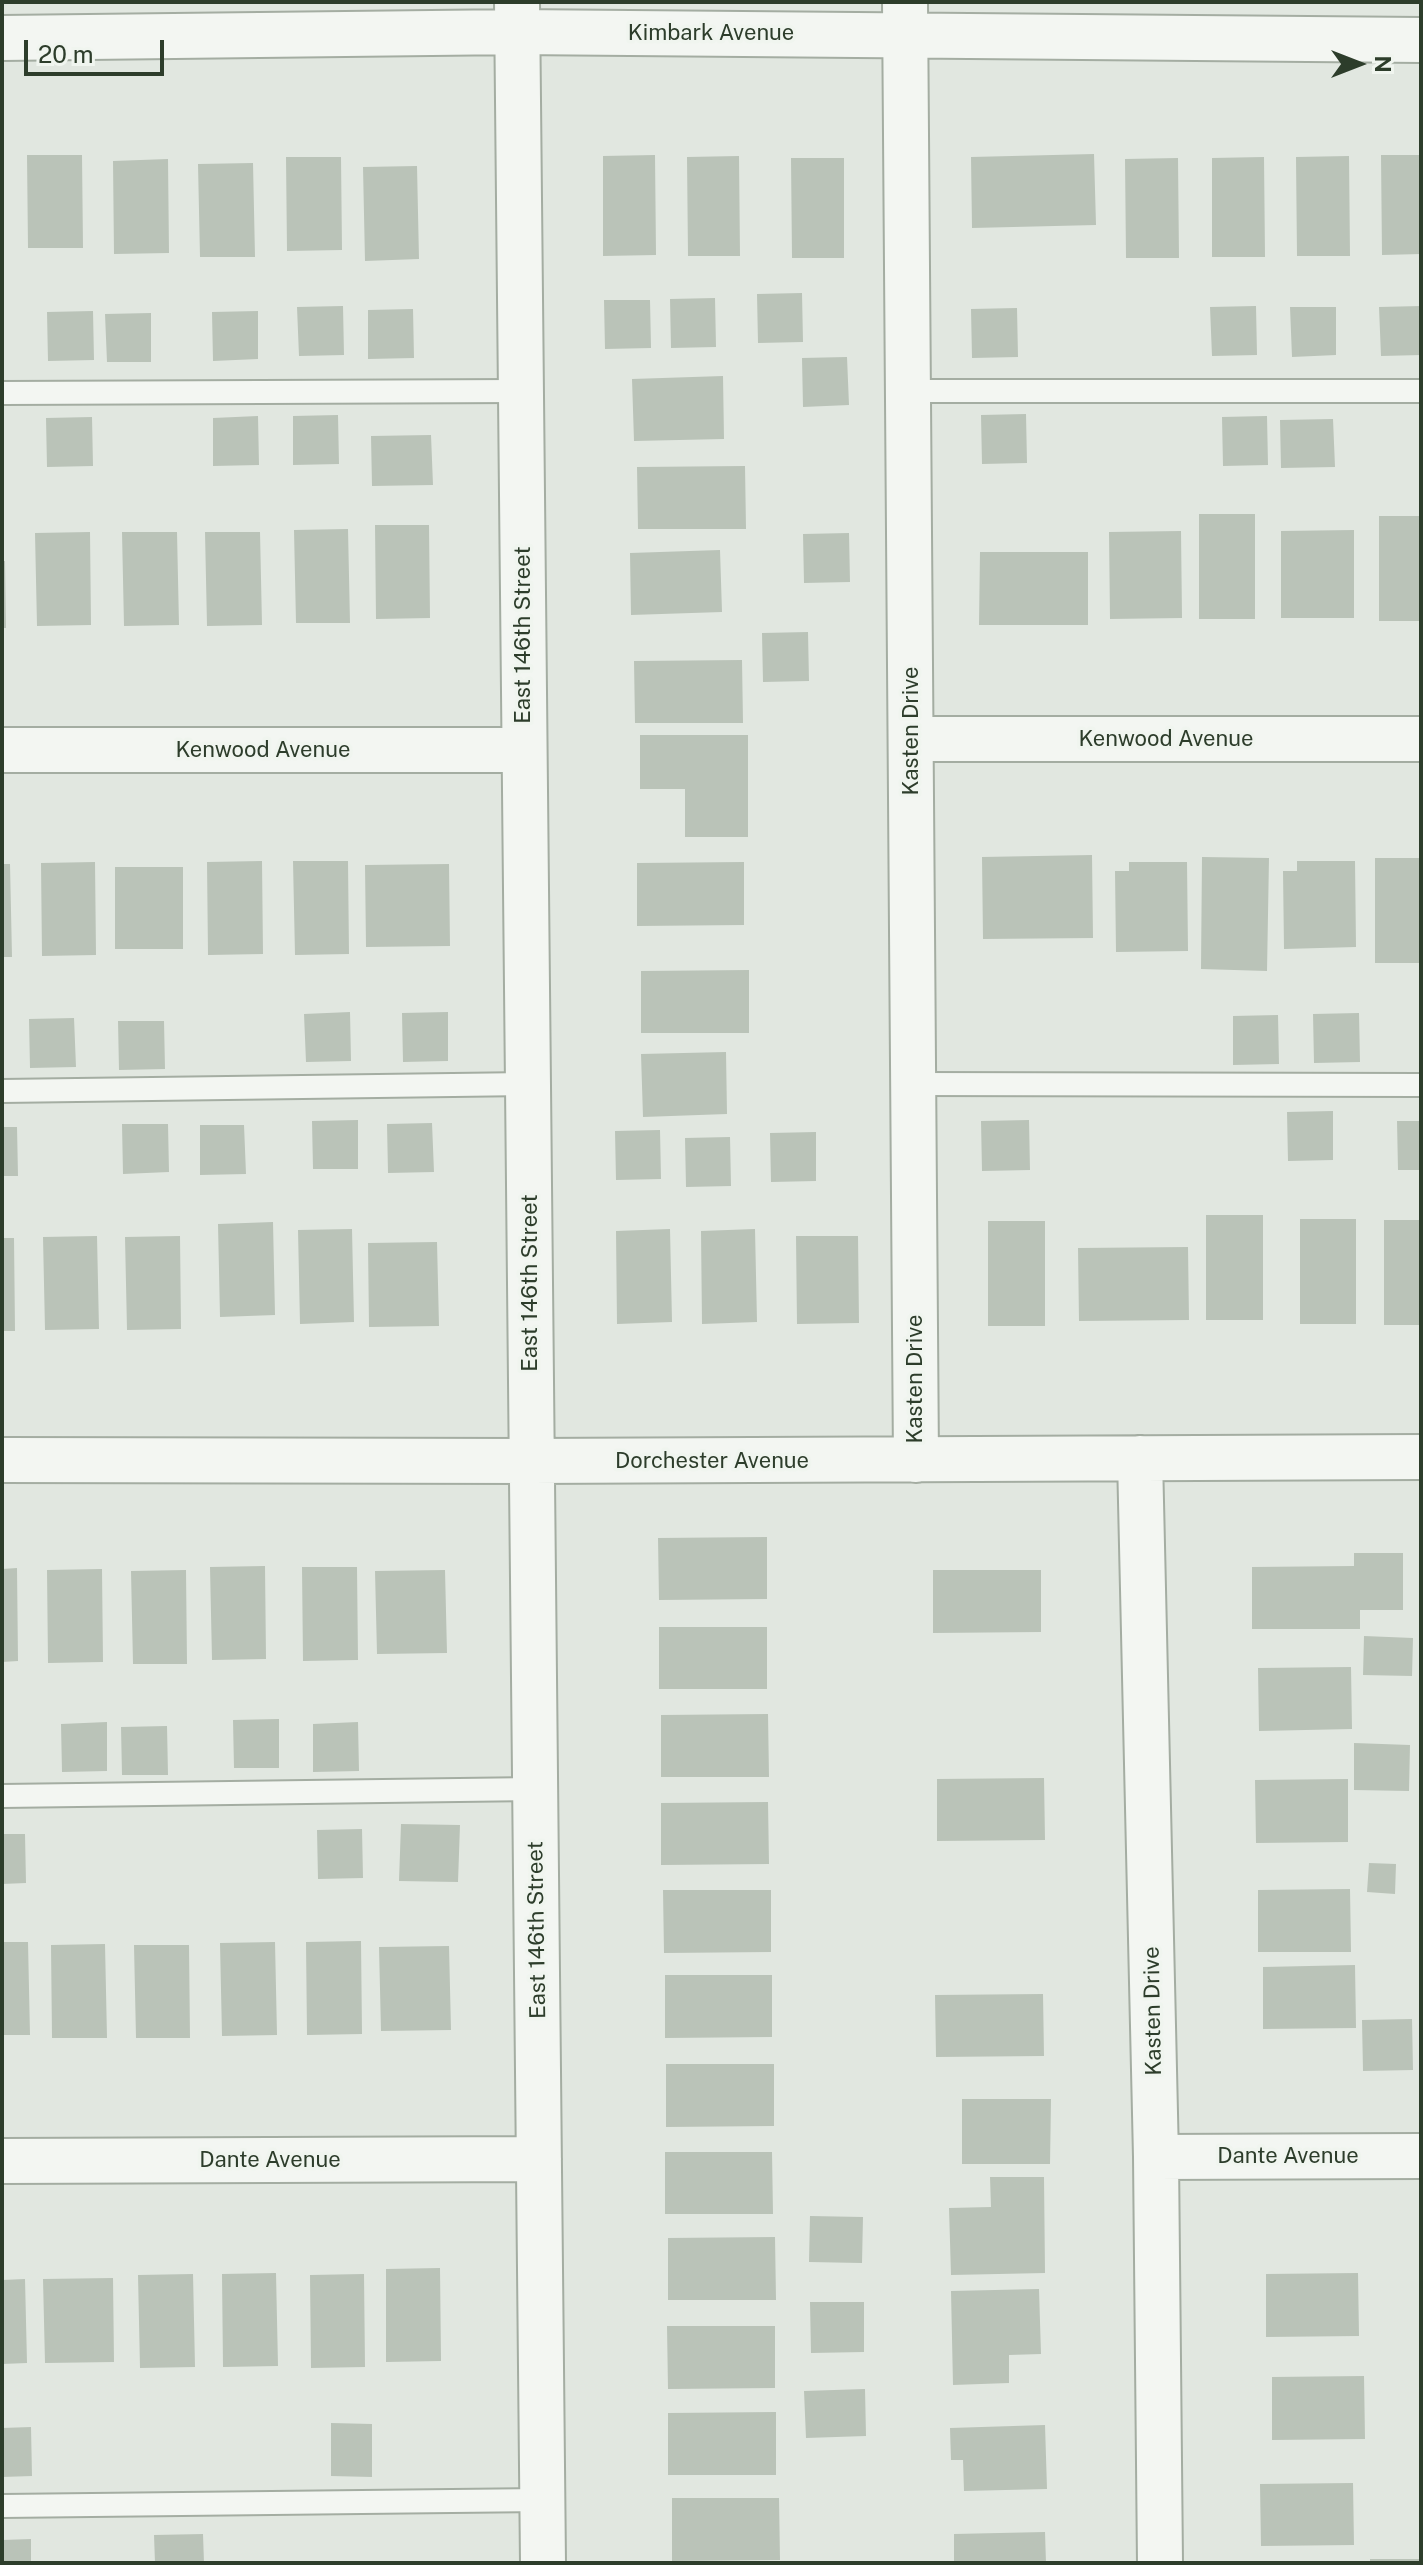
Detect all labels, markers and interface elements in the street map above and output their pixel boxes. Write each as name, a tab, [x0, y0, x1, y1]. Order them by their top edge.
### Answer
street label: Kimbark Avenue	[628, 20, 794, 46]
scale bar	[28, 24, 168, 74]
north arrow	[1319, 24, 1399, 104]
text: 20 m	[38, 40, 94, 68]
text: N	[1370, 55, 1396, 73]
street label: East 146th Street	[510, 546, 536, 724]
street label: Kasten Drive	[898, 666, 924, 796]
street label: Kenwood Avenue	[1078, 726, 1254, 752]
street label: Kenwood Avenue	[175, 737, 351, 763]
street label: East 146th Street	[517, 1194, 543, 1372]
street label: Kasten Drive	[902, 1314, 928, 1444]
street label: Dorchester Avenue	[615, 1448, 809, 1474]
street label: East 146th Street	[522, 1841, 552, 2019]
street label: Kasten Drive	[1139, 1946, 1167, 2076]
street label: Dante Avenue	[1217, 2143, 1359, 2169]
street label: Dante Avenue	[199, 2147, 341, 2173]

